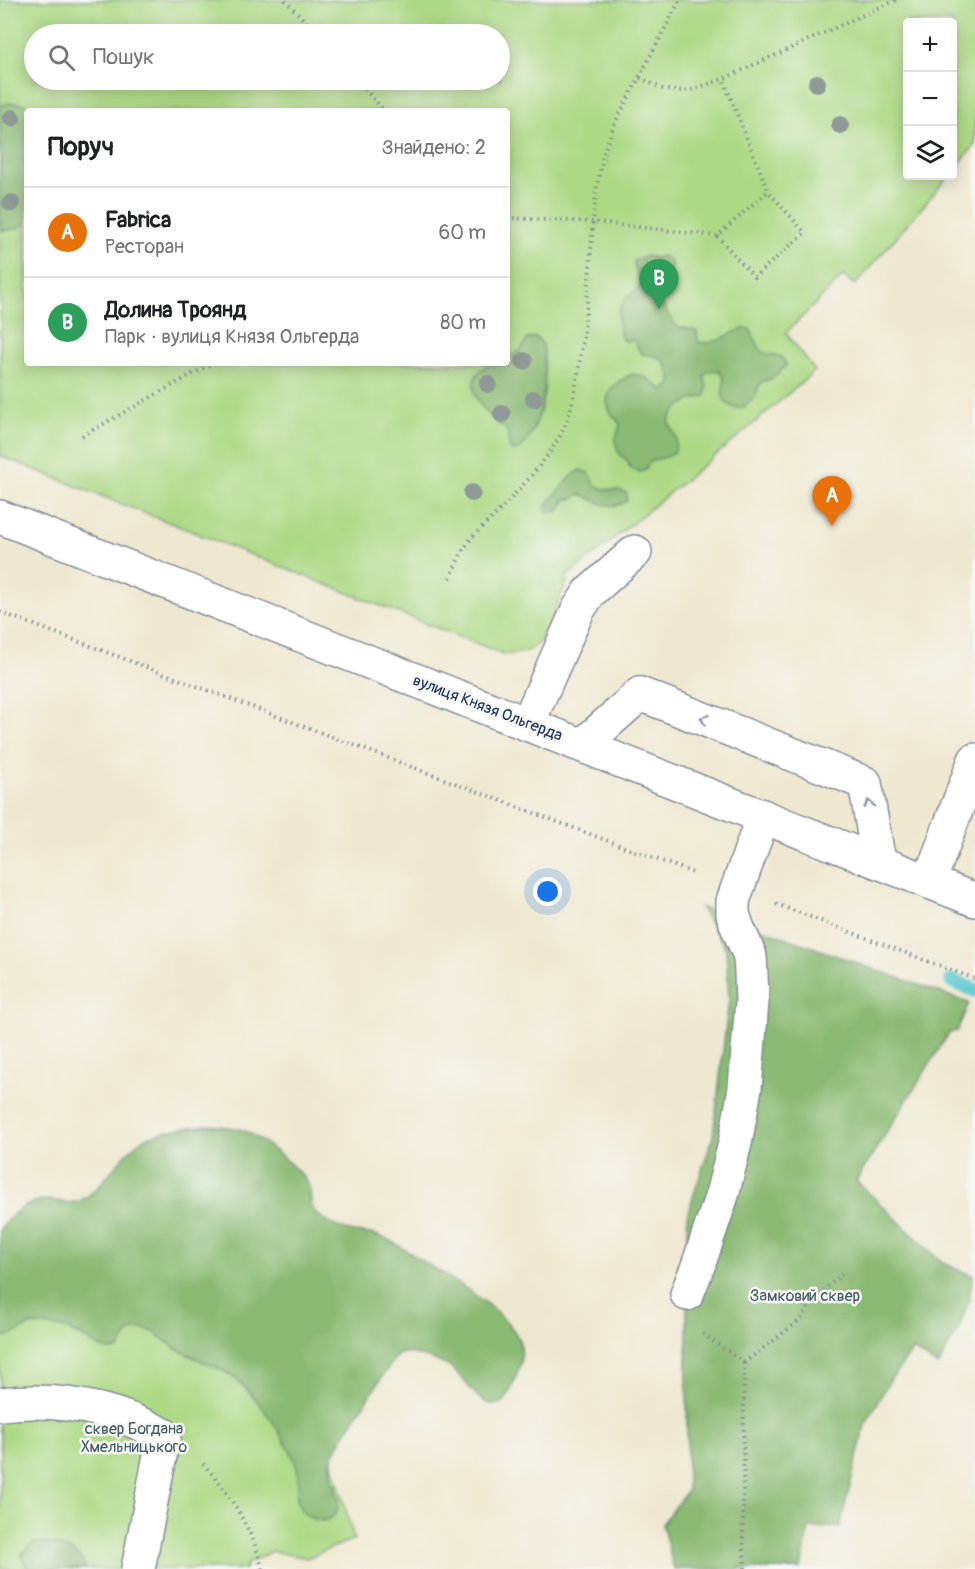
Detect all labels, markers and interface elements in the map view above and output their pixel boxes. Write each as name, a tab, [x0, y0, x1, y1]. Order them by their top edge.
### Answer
map controls	[903, 18, 957, 180]
button: +	[903, 18, 957, 72]
search box	[24, 24, 510, 90]
icon: search	[45, 41, 78, 74]
text: Пошук	[93, 43, 154, 71]
button: −	[903, 72, 957, 126]
button: layers	[903, 126, 957, 180]
text: Поруч	[48, 131, 114, 163]
text: Знайдено: 2	[382, 135, 486, 160]
text: Fabrica	[105, 206, 171, 234]
text: A	[61, 220, 74, 245]
text: 60 m	[439, 220, 486, 245]
text: Ресторан	[105, 234, 184, 259]
pin: B	[640, 260, 678, 309]
text: Долина Троянд	[105, 296, 246, 324]
text: B	[62, 310, 73, 335]
text: 80 m	[440, 310, 486, 335]
text: Парк · вулиця Князя Ольгерда	[105, 324, 359, 349]
pin: A	[812, 476, 852, 526]
street label: вулиця Князя Ольгерда	[410, 670, 565, 746]
one-way arrow	[700, 714, 710, 727]
one-way arrow	[863, 800, 876, 810]
your location	[533, 877, 562, 906]
park label: Замковий сквер	[750, 1286, 860, 1306]
park label: сквер Богдана Хмельницького	[81, 1419, 187, 1457]

